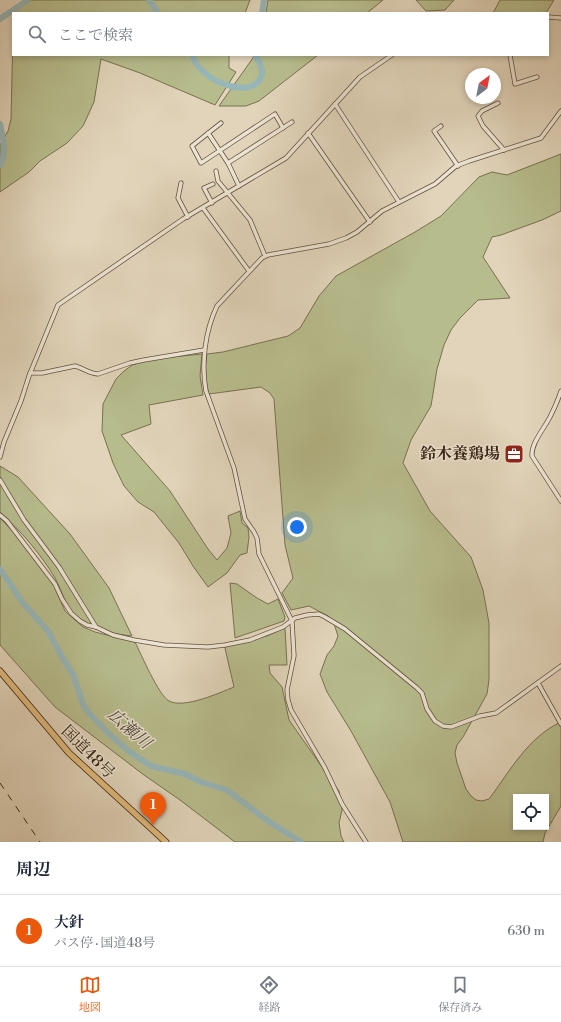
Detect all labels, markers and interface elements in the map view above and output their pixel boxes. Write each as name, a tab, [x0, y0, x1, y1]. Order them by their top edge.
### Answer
search box	[12, 12, 549, 56]
icon: search	[26, 23, 48, 45]
text: ここで検索	[58, 26, 133, 45]
north arrow	[465, 68, 501, 104]
office icon: 鈴木養鶏場	[503, 443, 525, 465]
place label: 鈴木養鶏場	[420, 444, 500, 464]
your location	[287, 517, 307, 537]
water label: 広瀬川	[103, 704, 157, 755]
street label: 国道48号	[57, 721, 119, 783]
pin: 1	[140, 792, 166, 825]
map controls	[513, 794, 549, 830]
button: locate	[513, 794, 549, 830]
text: 周辺	[16, 859, 50, 881]
text: 大針	[54, 913, 84, 932]
text: 1	[26, 923, 32, 939]
text: 630 m	[507, 923, 545, 939]
text: バス停 · 国道48号	[54, 935, 155, 951]
tab: 地図	[79, 974, 101, 1015]
tab: 経路	[258, 974, 280, 1015]
tab: 保存済み	[438, 974, 482, 1015]

